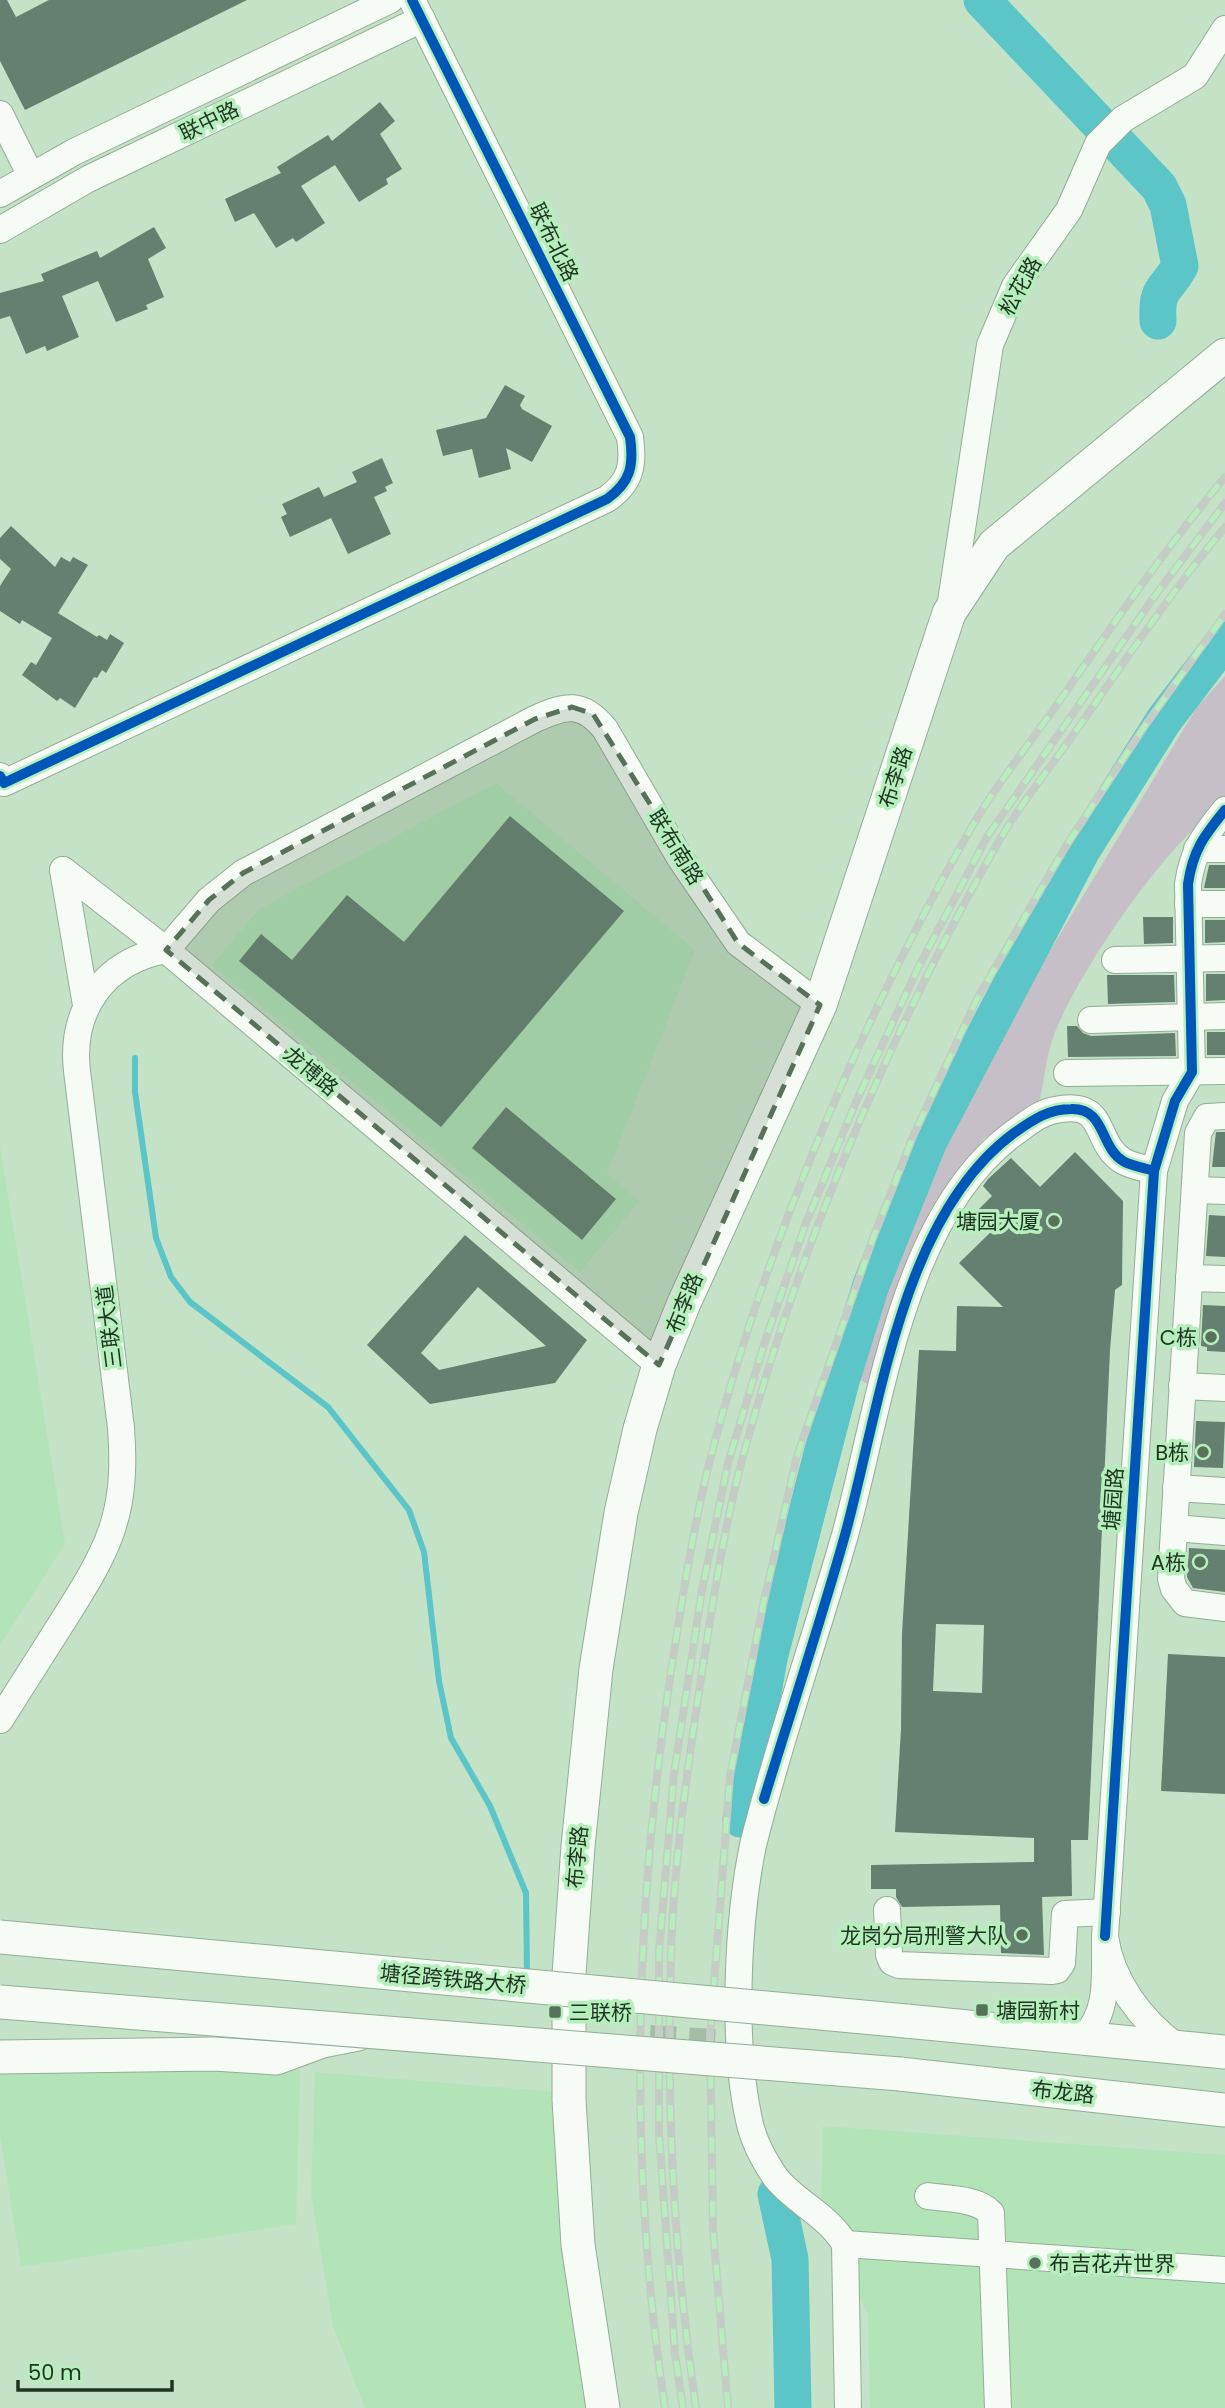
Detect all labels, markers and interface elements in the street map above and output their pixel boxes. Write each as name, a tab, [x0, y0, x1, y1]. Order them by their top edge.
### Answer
street label: 联中路	[174, 94, 244, 148]
street label: 联布北路	[523, 198, 585, 286]
street label: 松花路	[992, 251, 1048, 321]
street label: 布李路	[871, 743, 919, 811]
street label: 联布南路	[641, 804, 711, 890]
street label: 龙博路	[278, 1040, 344, 1102]
place label: 塘园大厦	[956, 1207, 1040, 1236]
marker: 塘园大厦	[1046, 1213, 1062, 1229]
street label: 布李路	[659, 1268, 709, 1338]
street label: 三联大道	[89, 1284, 129, 1370]
place label: C栋	[1160, 1323, 1197, 1352]
marker: C栋	[1203, 1329, 1219, 1345]
place label: B栋	[1155, 1438, 1189, 1467]
marker: B栋	[1195, 1444, 1211, 1460]
street label: 塘园路	[1096, 1467, 1130, 1531]
place label: A栋	[1151, 1548, 1186, 1577]
marker: A栋	[1192, 1554, 1208, 1570]
street label: 布李路	[560, 1824, 594, 1890]
place label: 龙岗分局刑警大队	[840, 1921, 1008, 1950]
marker: 龙岗分局刑警大队	[1014, 1927, 1030, 1943]
street label: 塘径跨铁路大桥	[379, 1958, 527, 2000]
place label: 塘园新村	[996, 1996, 1080, 2025]
place label: 三联桥	[569, 1998, 632, 2027]
marker: 塘园新村	[974, 2002, 990, 2018]
marker: 三联桥	[547, 2004, 563, 2020]
street label: 布龙路	[1030, 2074, 1096, 2110]
place label: 布吉花卉世界	[1049, 2249, 1175, 2278]
marker: 布吉花卉世界	[1027, 2255, 1043, 2271]
scale bar	[18, 2348, 172, 2392]
text: 50 m	[28, 2358, 82, 2387]

